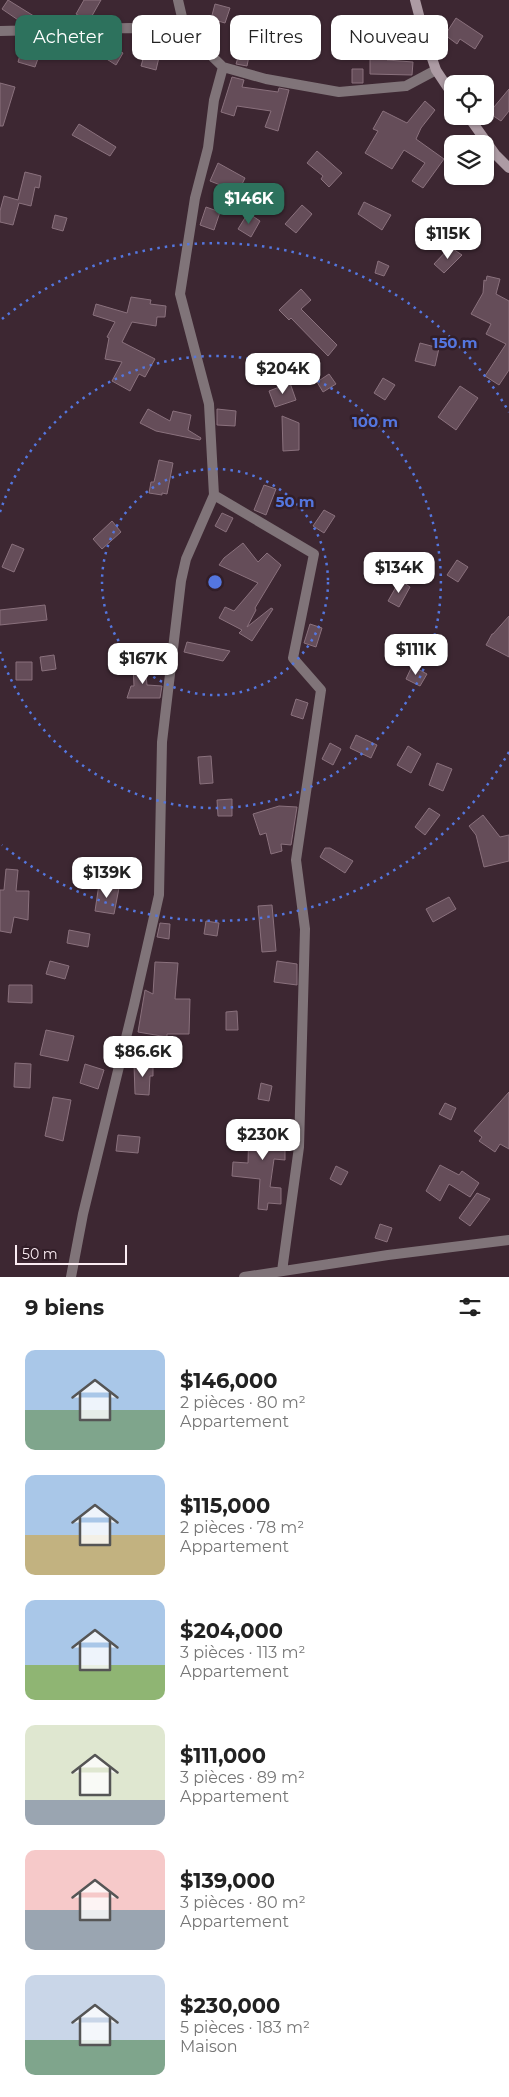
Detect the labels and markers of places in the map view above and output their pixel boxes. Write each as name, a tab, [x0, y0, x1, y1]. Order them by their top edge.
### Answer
pin: $146K	[214, 182, 284, 225]
pin: $115K	[413, 218, 483, 260]
pin: $204K	[248, 352, 318, 395]
pin: $134K	[364, 552, 434, 594]
centre of rings	[206, 573, 224, 591]
pin: $111K	[381, 634, 451, 676]
pin: $167K	[108, 642, 178, 685]
pin: $139K	[72, 856, 142, 899]
pin: $86.6K	[102, 1036, 184, 1078]
pin: $230K	[228, 1118, 298, 1161]

